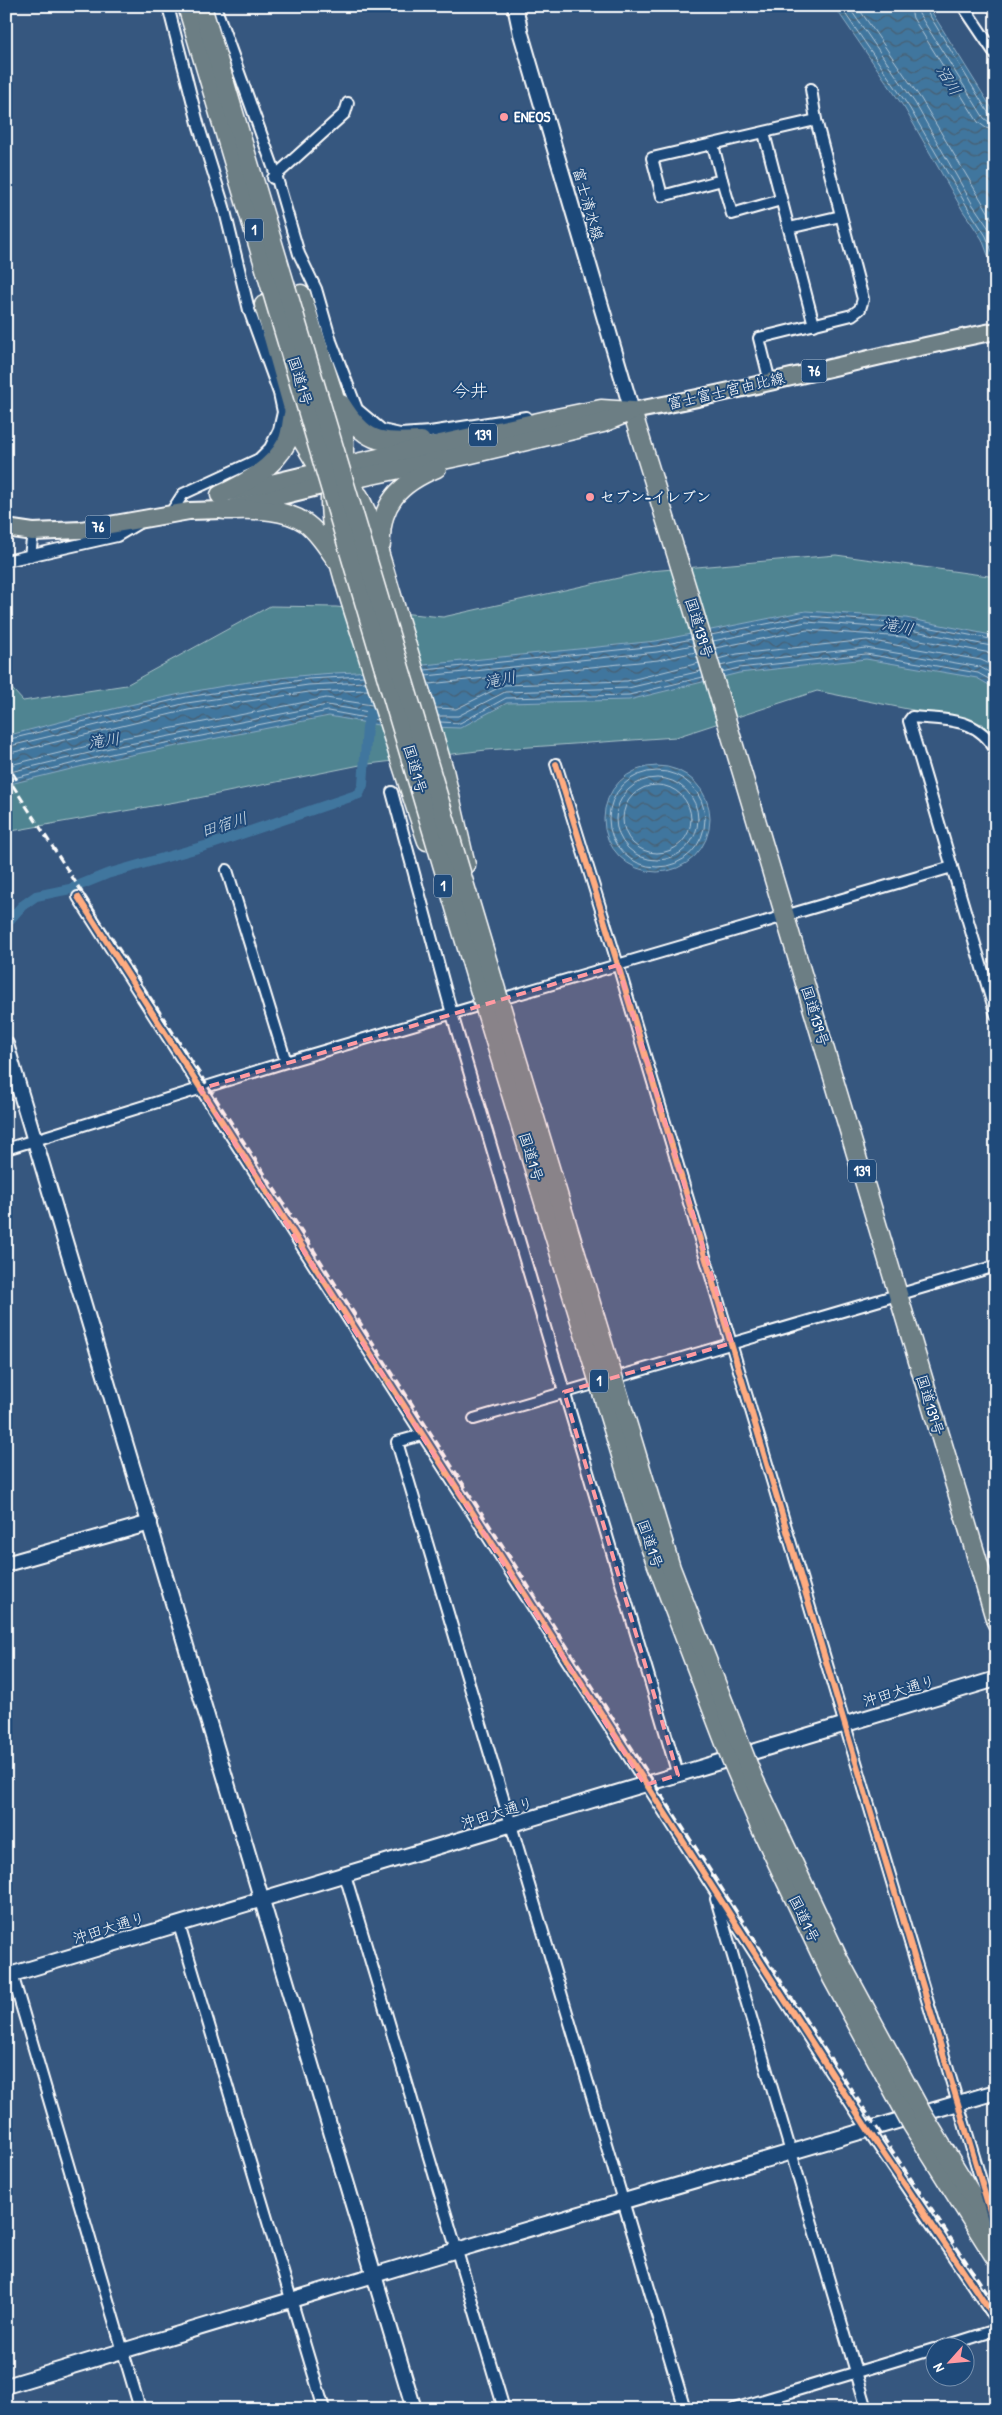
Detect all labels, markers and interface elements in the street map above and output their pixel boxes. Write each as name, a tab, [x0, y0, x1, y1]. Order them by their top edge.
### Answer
water label: 沼川	[931, 61, 967, 99]
place label: ENEOS	[514, 106, 551, 127]
marker: ENEOS	[498, 111, 510, 123]
street label: 富士清水線	[568, 165, 609, 243]
road number: 1	[245, 218, 263, 242]
street label: 国道1号	[283, 354, 318, 408]
road number: 76	[802, 360, 826, 382]
street label: 富士富士宮由比線	[665, 367, 787, 414]
district label: 今井	[452, 378, 488, 403]
road number: 139	[469, 424, 497, 446]
place label: セブン-イレブン	[600, 486, 711, 507]
marker: セブン-イレブン	[584, 491, 596, 503]
road number: 76	[86, 516, 110, 538]
street label: 国道139号	[680, 595, 719, 661]
water label: 滝川	[880, 612, 916, 640]
water label: 滝川	[482, 665, 518, 693]
water label: 滝川	[87, 727, 121, 753]
street label: 国道1号	[398, 742, 433, 796]
water label: 田宿川	[198, 806, 250, 842]
road number: 1	[434, 874, 452, 898]
street label: 国道139号	[796, 983, 835, 1049]
street label: 国道1号	[514, 1130, 549, 1184]
road number: 139	[848, 1160, 876, 1182]
road number: 1	[590, 1370, 608, 1392]
street label: 国道139号	[911, 1372, 950, 1438]
street label: 国道1号	[632, 1517, 669, 1571]
street label: 沖田大通り	[860, 1670, 938, 1712]
street label: 沖田大通り	[458, 1792, 536, 1834]
street label: 国道1号	[784, 1892, 825, 1946]
street label: 沖田大通り	[70, 1907, 148, 1949]
north arrow	[924, 2338, 974, 2388]
text: N	[928, 2360, 948, 2376]

